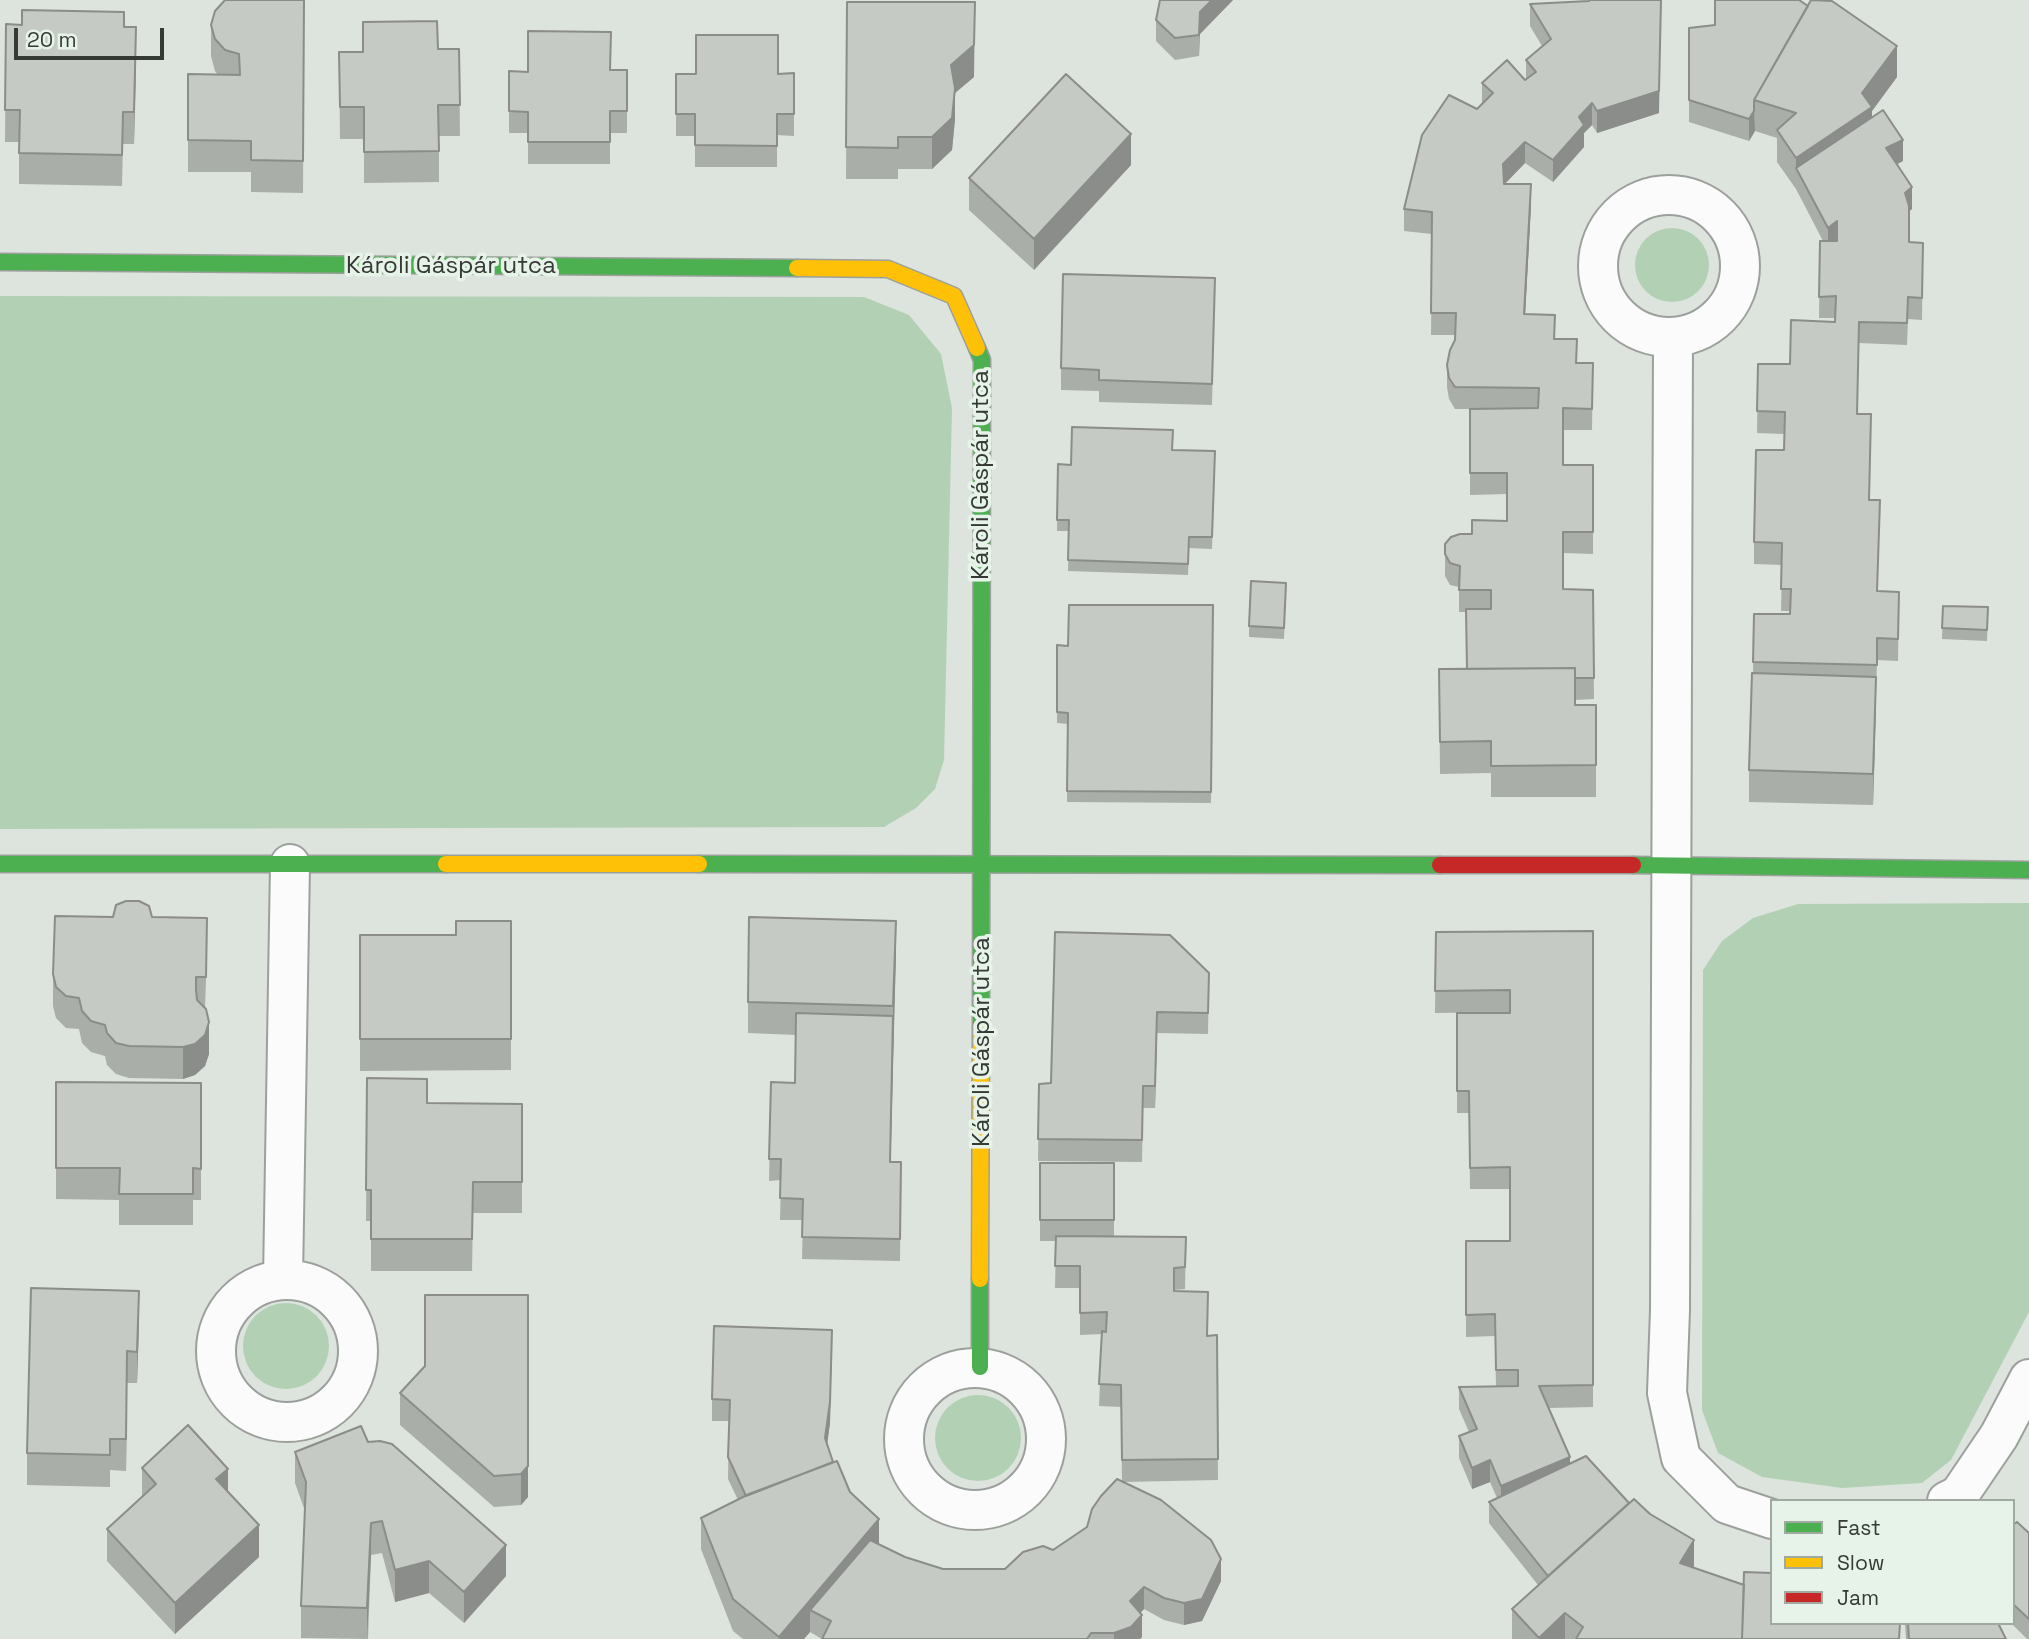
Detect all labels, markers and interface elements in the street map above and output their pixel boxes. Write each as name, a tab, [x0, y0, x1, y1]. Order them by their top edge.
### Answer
scale bar	[18, 14, 168, 58]
text: 20 m	[27, 26, 77, 53]
street label: Károli Gáspár utca	[346, 252, 556, 280]
street label: Károli Gáspár utca	[967, 370, 995, 580]
street label: Károli Gáspár utca	[968, 937, 996, 1147]
legend	[1770, 1499, 2015, 1625]
text: Fast	[1837, 1514, 1881, 1541]
text: Slow	[1837, 1549, 1885, 1576]
text: Jam	[1837, 1584, 1879, 1611]

